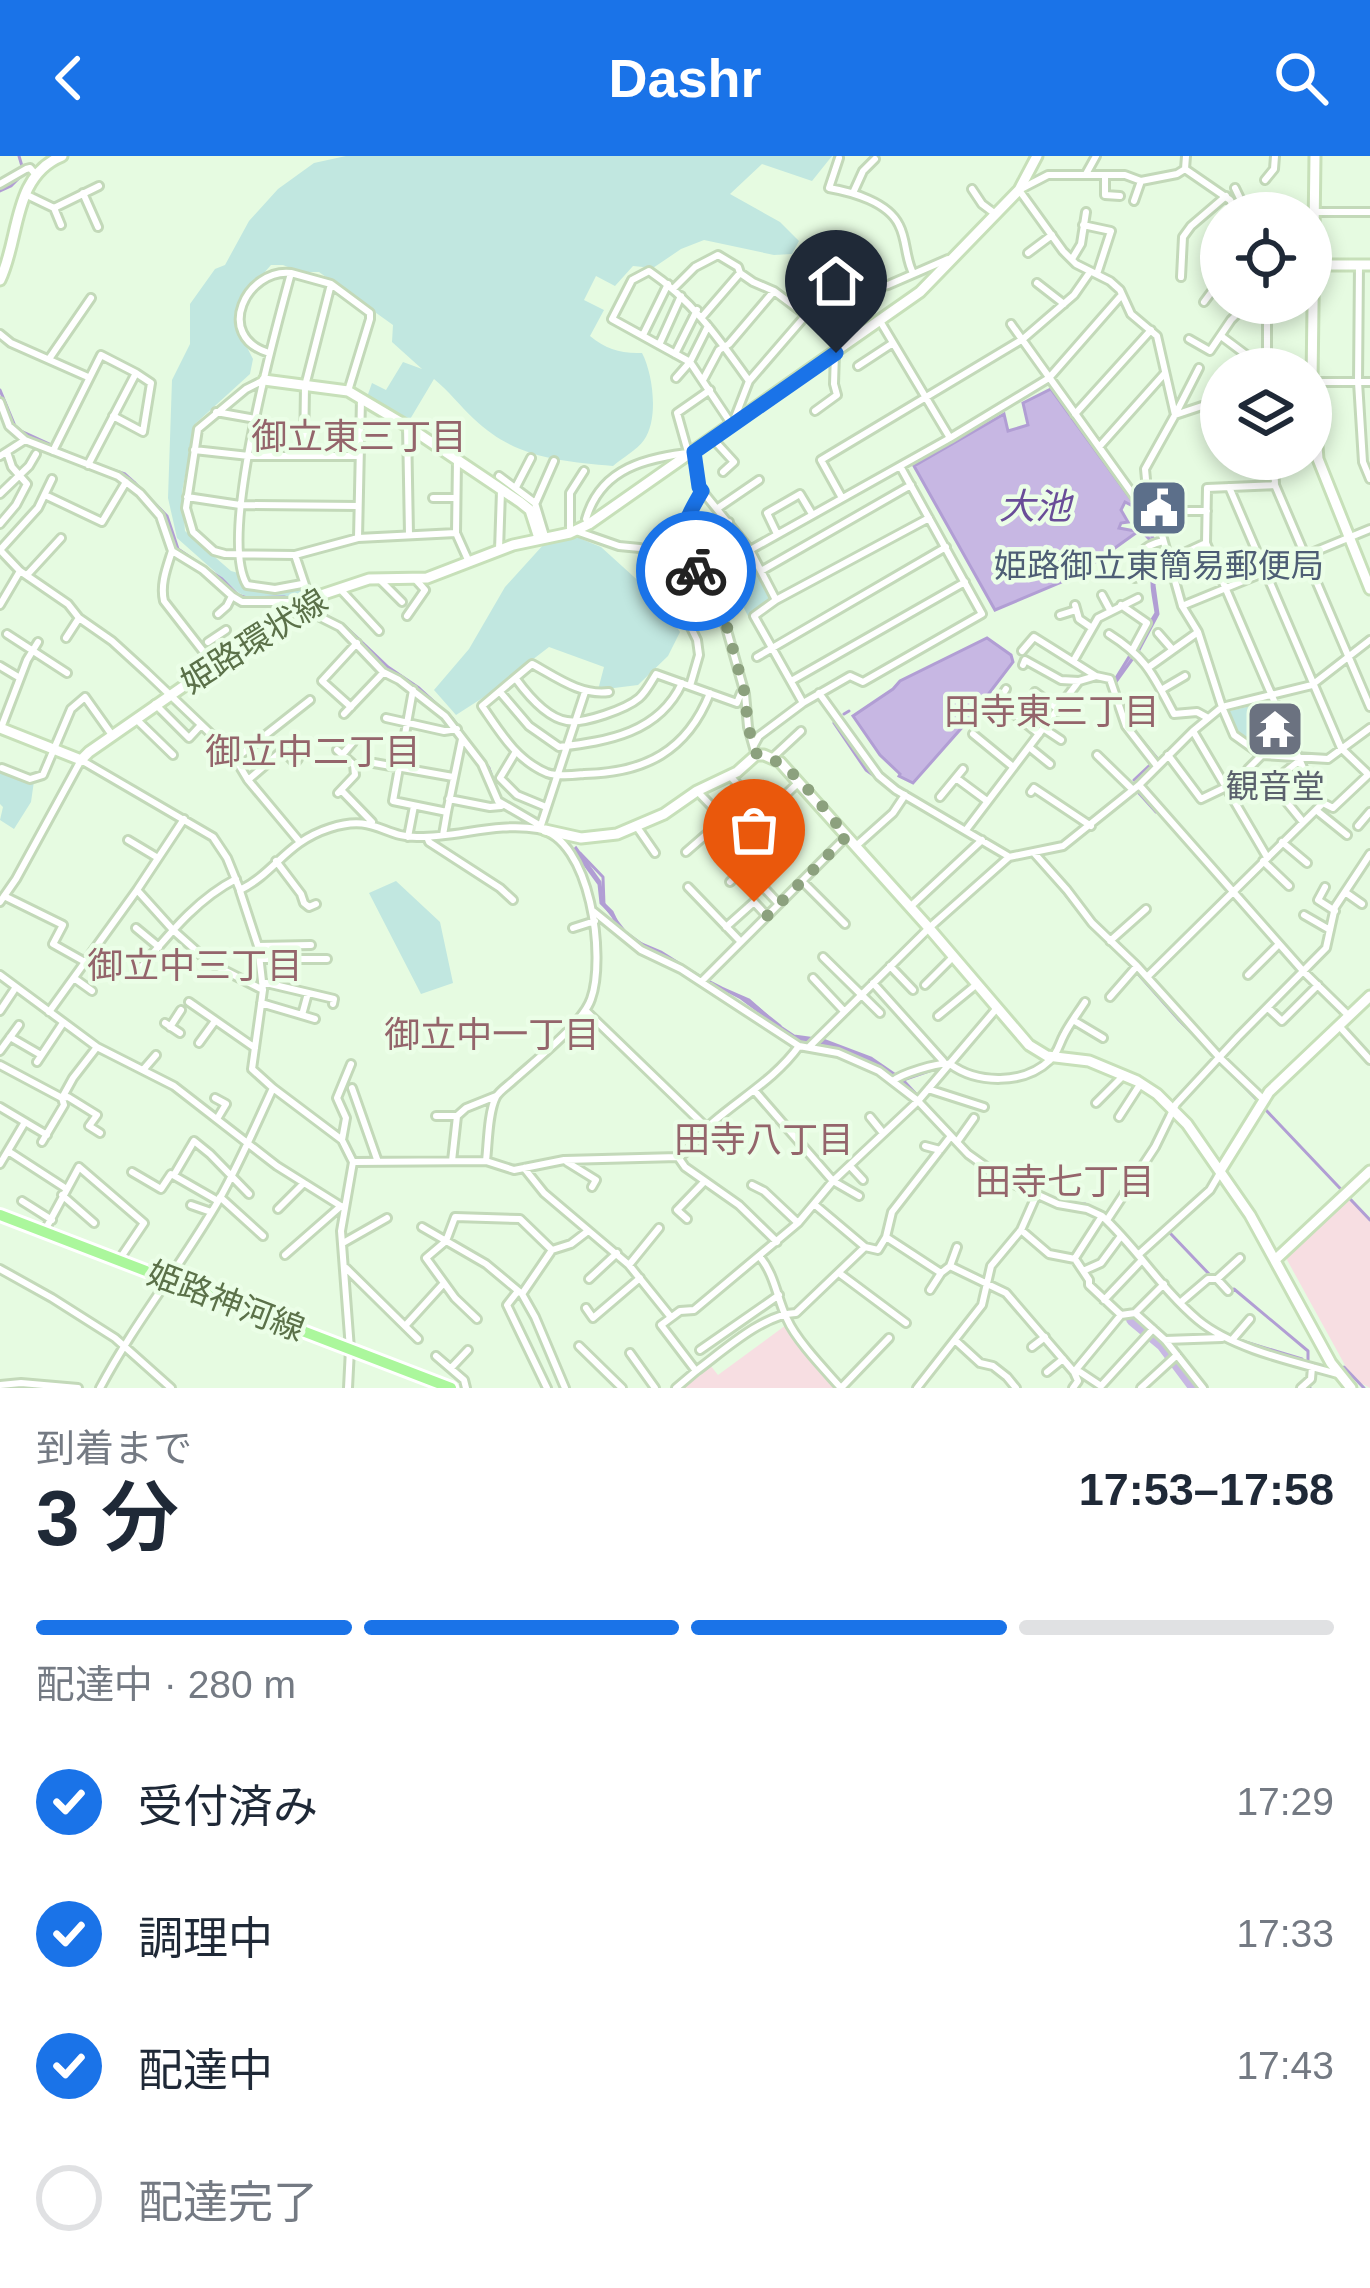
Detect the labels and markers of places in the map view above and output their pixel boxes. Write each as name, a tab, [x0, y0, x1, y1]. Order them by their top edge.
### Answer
pin	[785, 230, 887, 353]
public building icon: 姫路御立東簡易郵便局	[1128, 477, 1190, 539]
place label: 姫路御立東簡易郵便局	[994, 547, 1324, 584]
temple icon: 観音堂	[1244, 698, 1306, 760]
place label: 観音堂	[1226, 768, 1325, 805]
pin	[703, 779, 805, 902]

